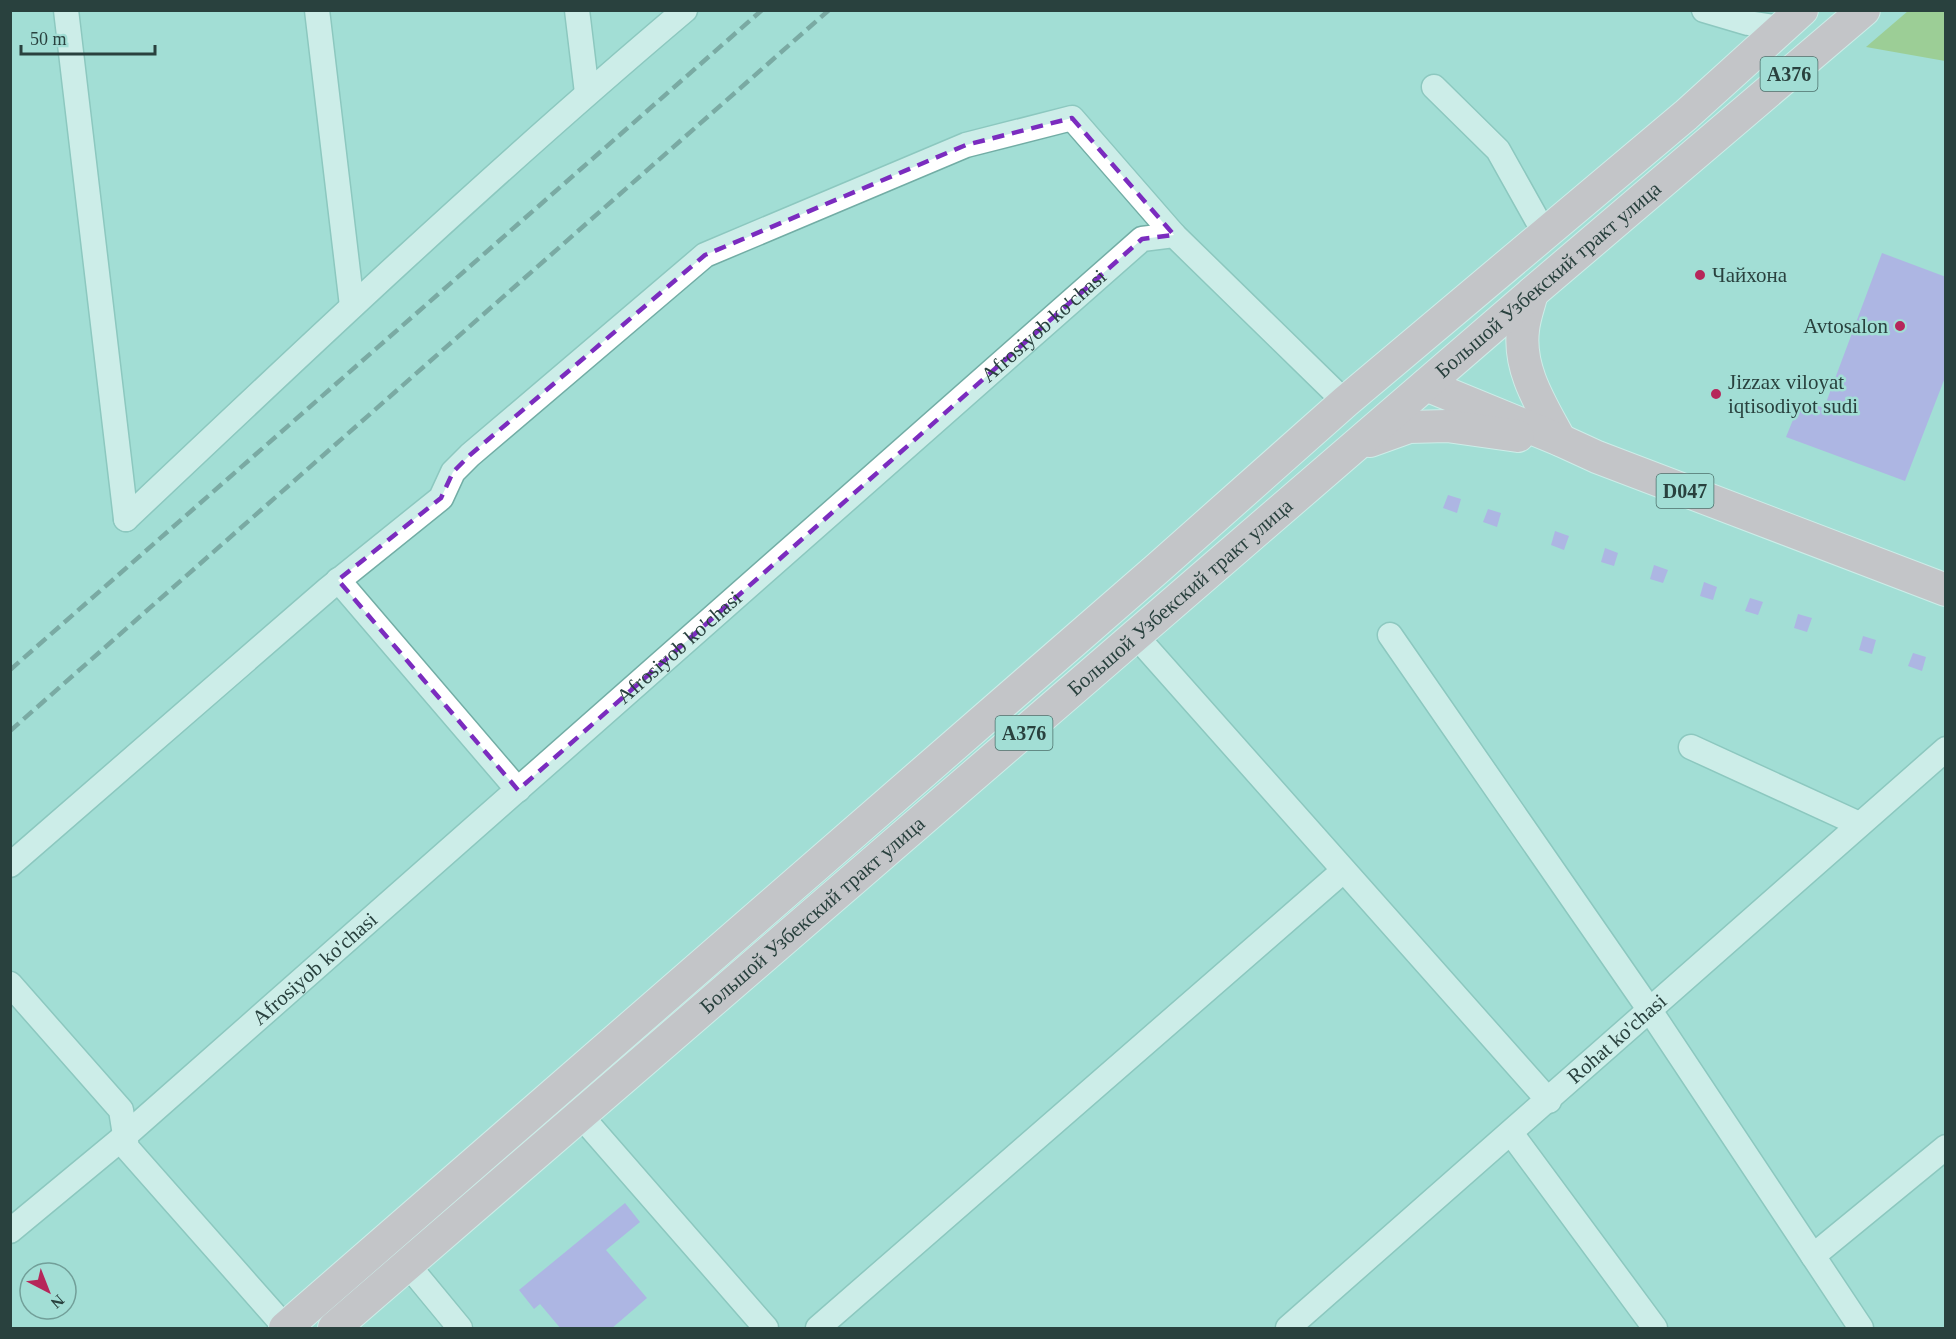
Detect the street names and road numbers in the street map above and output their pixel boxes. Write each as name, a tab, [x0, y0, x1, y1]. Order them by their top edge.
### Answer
road number: A376	[1760, 57, 1818, 91]
street label: Большой Узбекский тракт улица	[1431, 176, 1666, 383]
street label: Afrosiyob ko'chasi	[976, 264, 1111, 387]
road number: D047	[1656, 474, 1714, 508]
street label: Большой Узбекский тракт улица	[1063, 493, 1298, 701]
street label: Afrosiyob ko'chasi	[612, 586, 747, 709]
road number: A376	[996, 716, 1052, 750]
street label: Большой Узбекский тракт улица	[695, 811, 930, 1018]
street label: Afrosiyob ko'chasi	[247, 907, 382, 1030]
street label: Rohat ko'chasi	[1563, 989, 1671, 1088]

